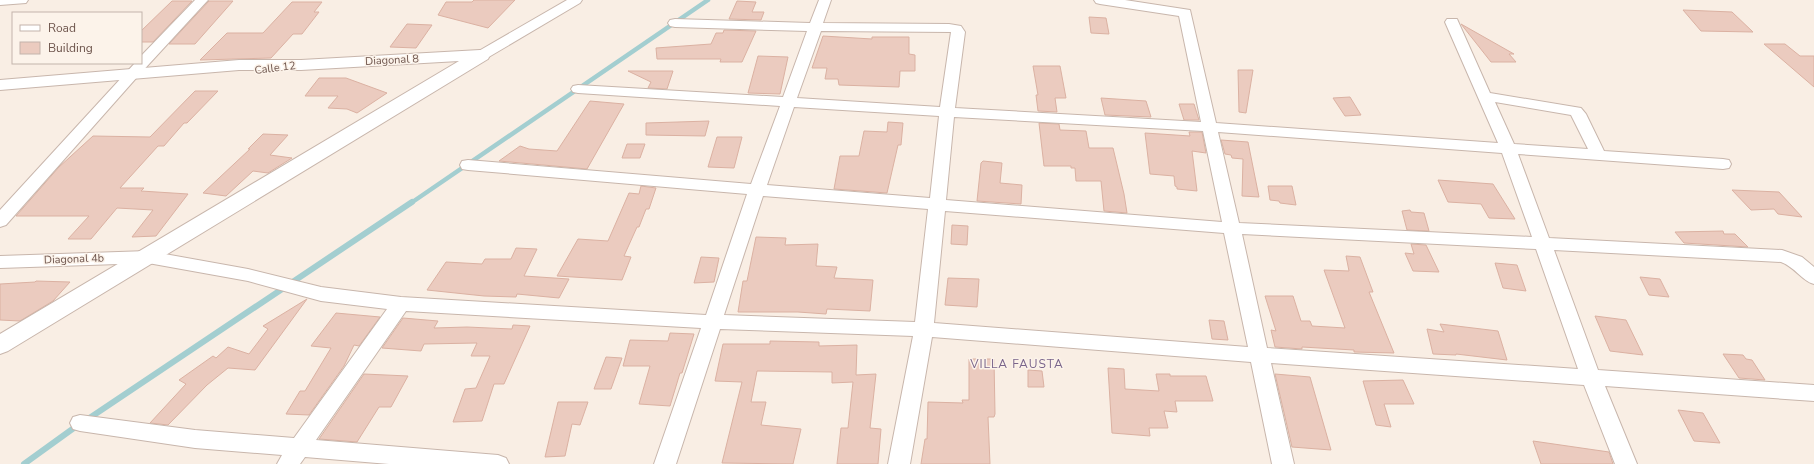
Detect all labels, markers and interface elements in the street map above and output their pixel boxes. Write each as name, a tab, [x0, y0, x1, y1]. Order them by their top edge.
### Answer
legend	[12, 12, 142, 64]
text: Road	[48, 20, 76, 36]
text: Building	[48, 40, 93, 56]
street label: Diagonal 8	[365, 51, 420, 69]
street label: Calle 12	[254, 58, 296, 78]
street label: Diagonal 4b	[44, 250, 104, 268]
district label: VILLA FAUSTA	[969, 356, 1064, 372]

